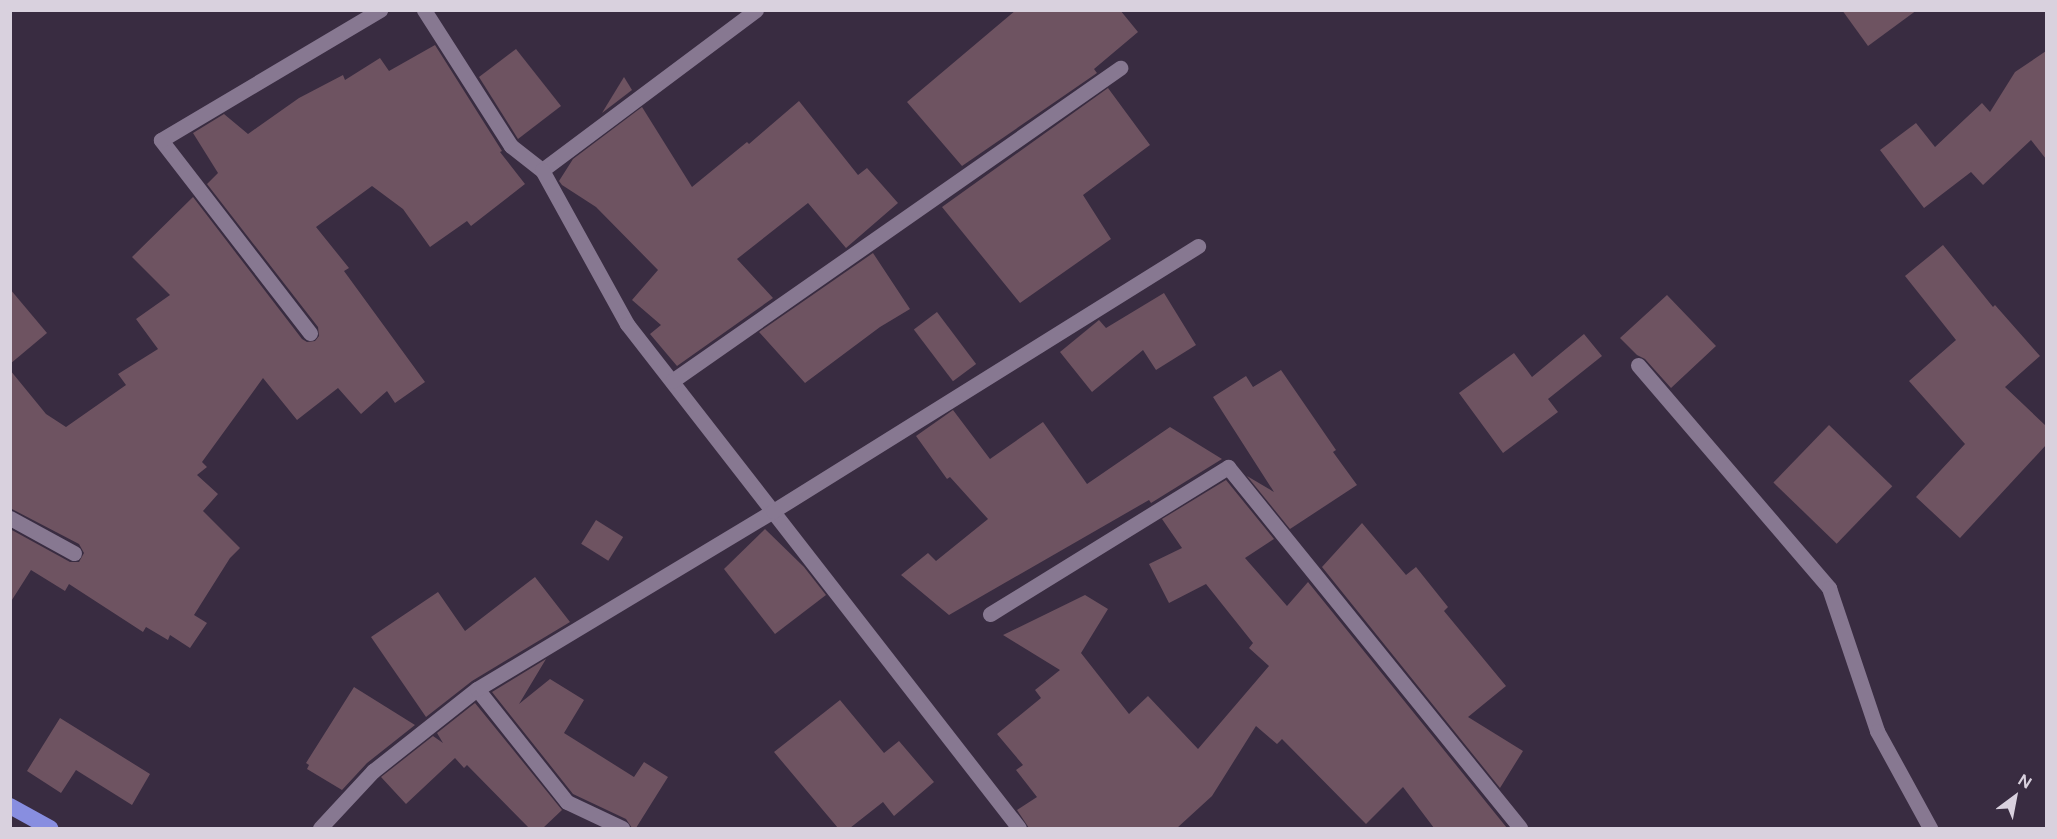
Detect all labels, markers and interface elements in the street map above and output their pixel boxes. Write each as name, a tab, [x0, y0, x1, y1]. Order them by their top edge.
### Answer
north arrow	[1985, 767, 2045, 827]
text: N	[2015, 770, 2035, 793]

